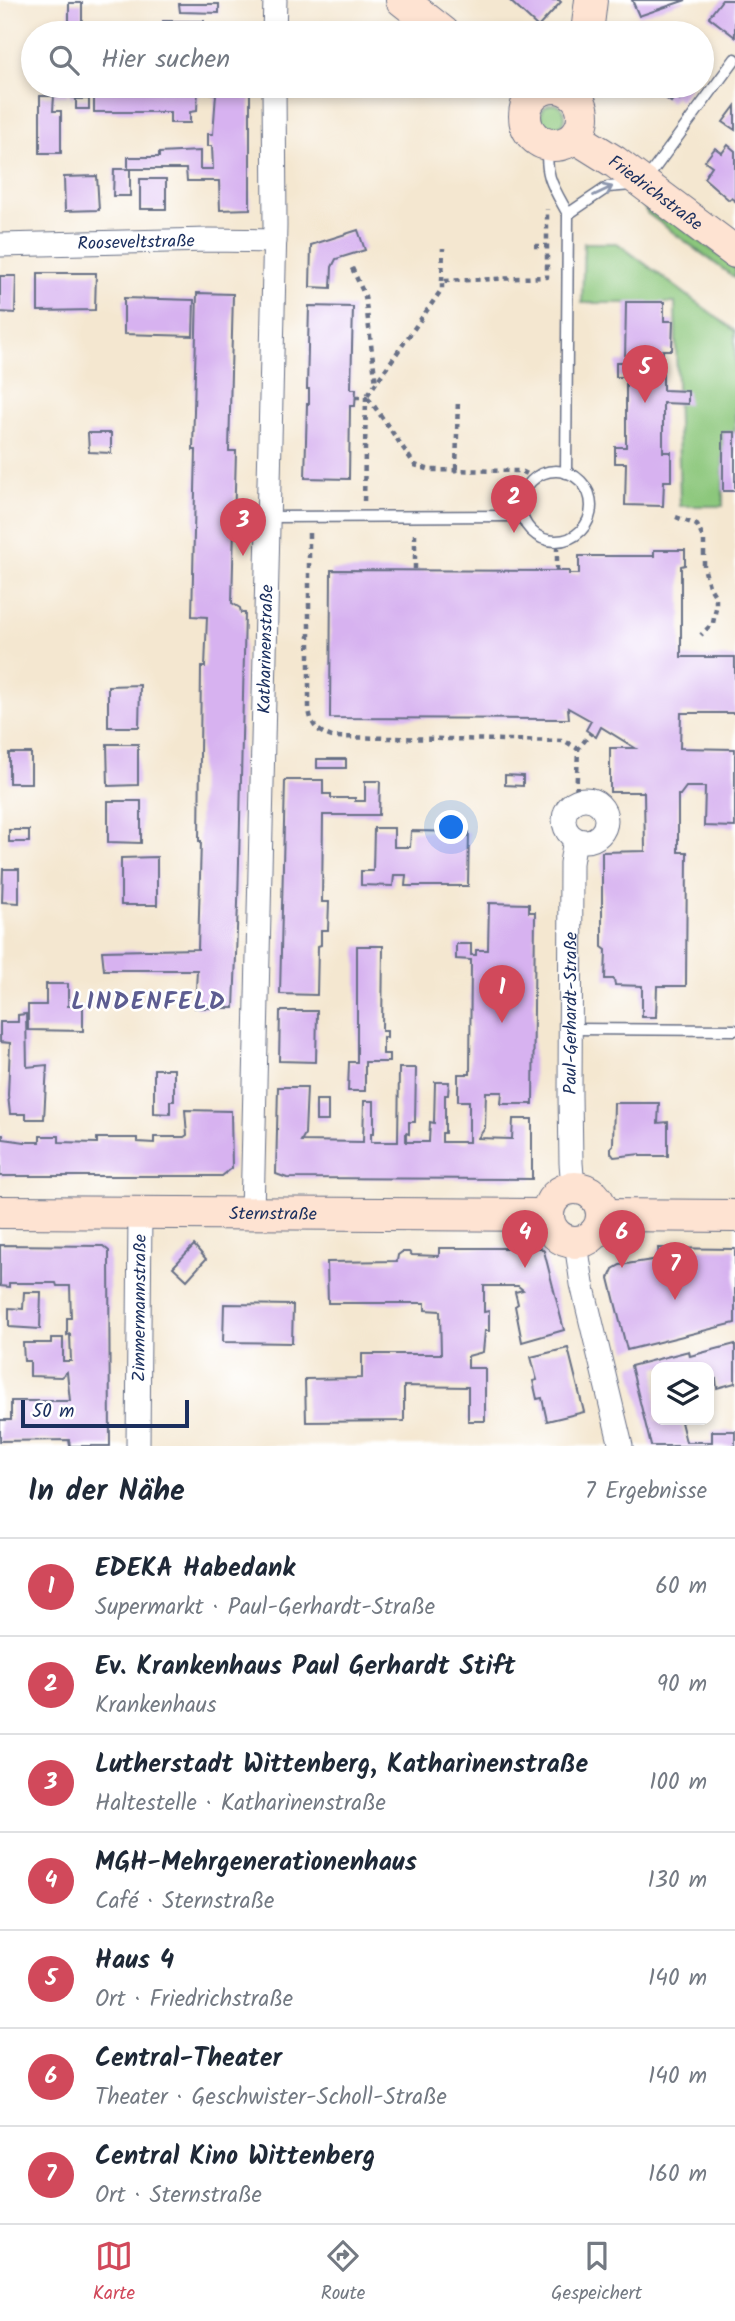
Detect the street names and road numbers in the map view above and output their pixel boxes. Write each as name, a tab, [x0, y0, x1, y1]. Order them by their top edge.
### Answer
street label: Friedrichstraße	[602, 148, 708, 239]
street label: Rooseveltstraße	[77, 227, 195, 259]
street label: Katharinenstraße	[251, 584, 283, 714]
street label: Paul-Gerhardt-Straße	[557, 932, 587, 1094]
street label: Sternstraße	[229, 1200, 317, 1230]
street label: Zimmermannstraße	[126, 1234, 156, 1382]

